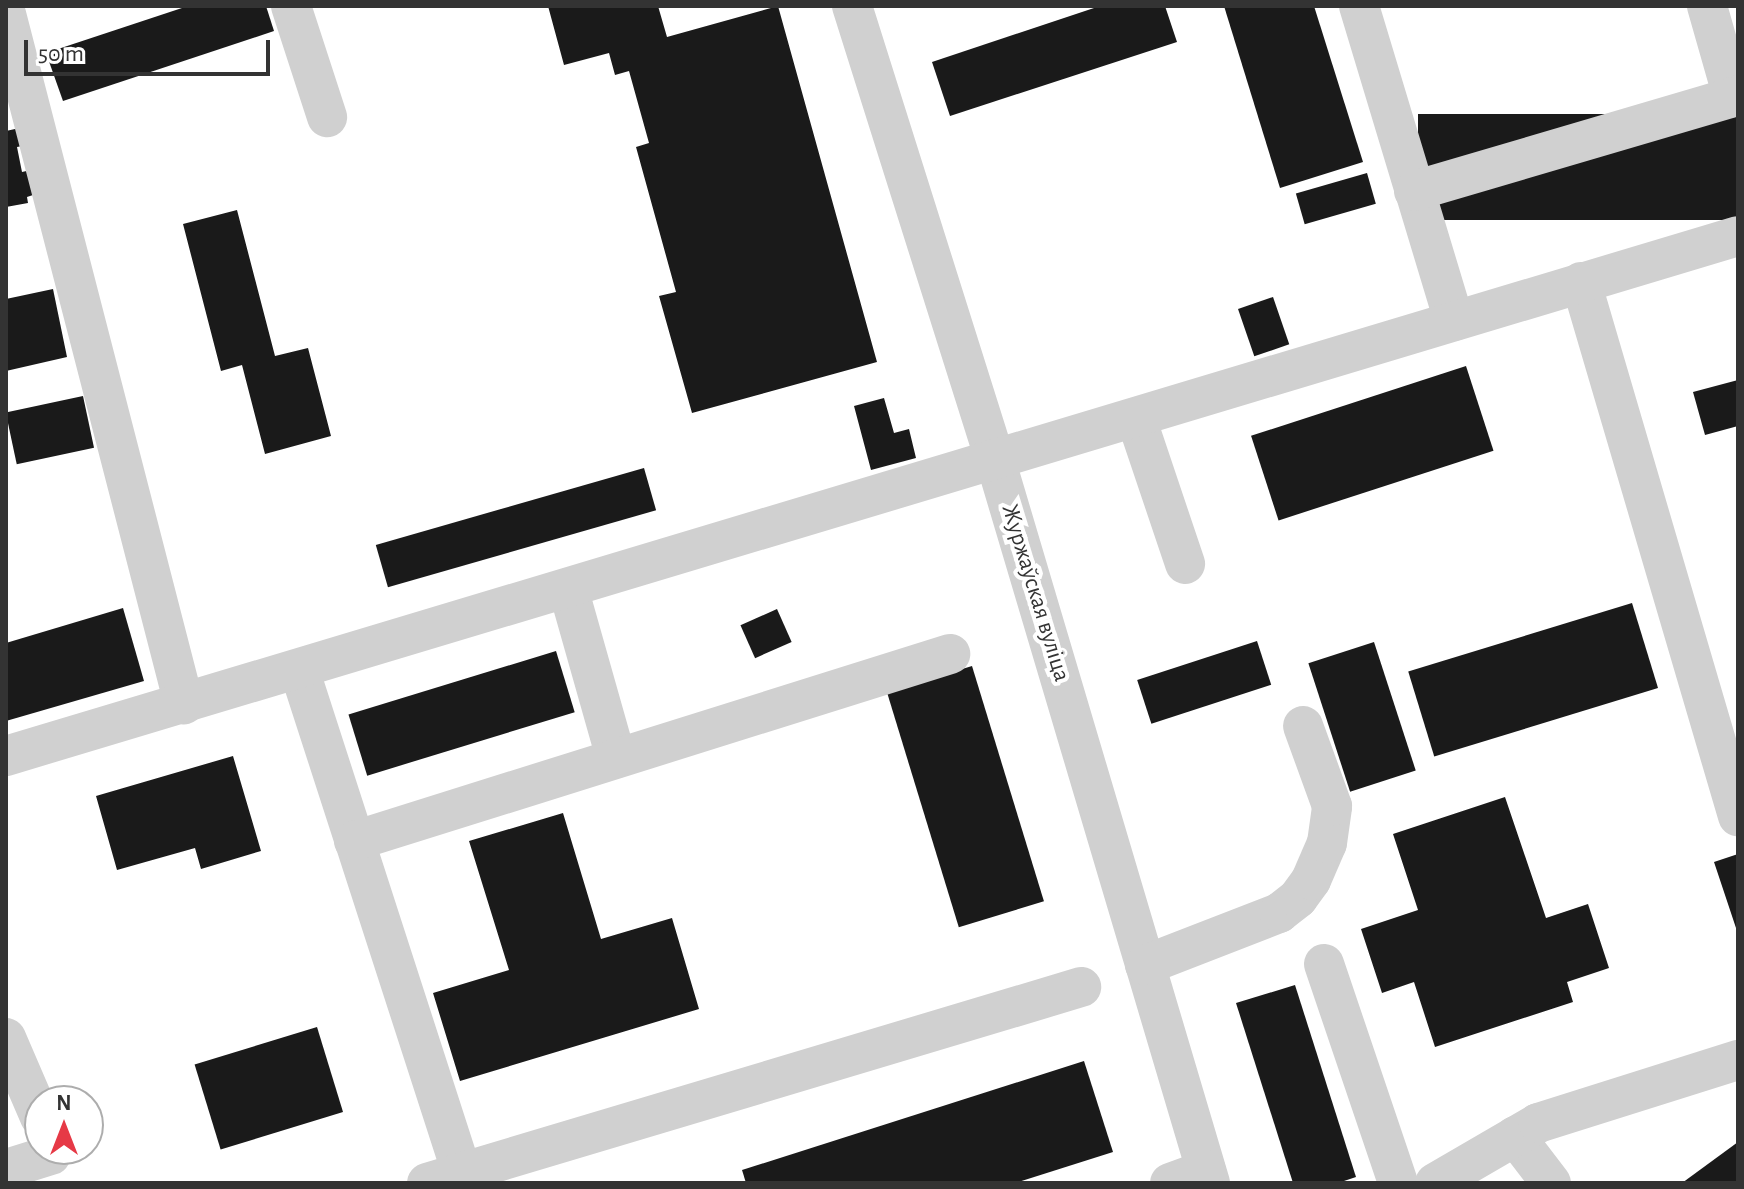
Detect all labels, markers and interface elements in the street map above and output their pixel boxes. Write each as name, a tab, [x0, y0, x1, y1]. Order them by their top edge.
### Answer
scale bar	[28, 24, 274, 74]
text: 50 m	[38, 42, 84, 66]
street label: Журжаўская вуліца	[994, 501, 1076, 685]
north arrow	[24, 1085, 104, 1165]
text: N	[56, 1092, 72, 1114]

